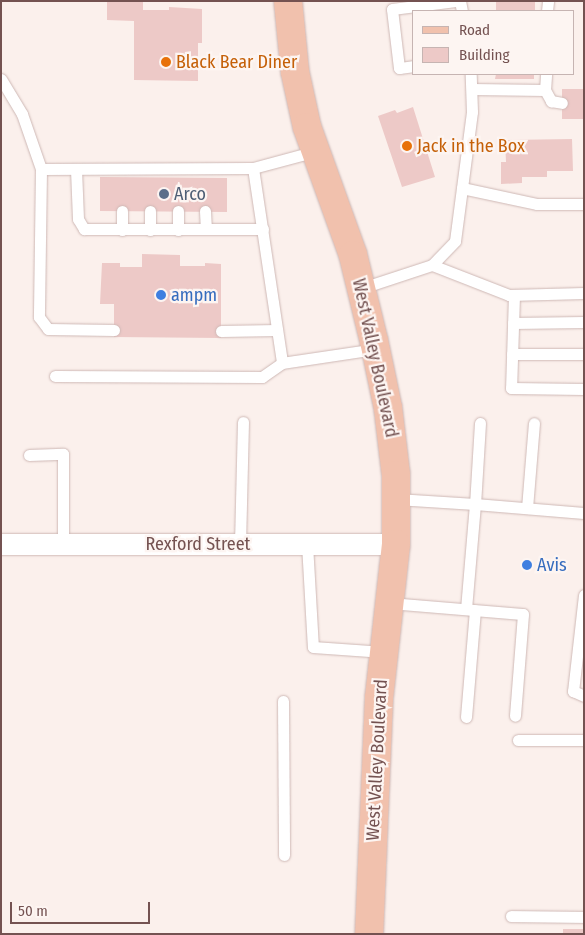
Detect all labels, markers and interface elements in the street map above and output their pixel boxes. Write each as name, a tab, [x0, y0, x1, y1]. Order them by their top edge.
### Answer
legend	[412, 10, 575, 75]
text: Road	[459, 21, 490, 39]
text: Building	[459, 46, 510, 64]
place label: Black Bear Diner	[176, 51, 297, 73]
marker: Black Bear Diner	[160, 56, 172, 68]
place label: Jack in the Box	[417, 135, 525, 157]
marker: Jack in the Box	[401, 140, 413, 152]
place label: Arco	[174, 183, 206, 205]
marker: Arco	[158, 188, 170, 200]
street label: West Valley Boulevard	[348, 277, 402, 439]
place label: ampm	[171, 284, 217, 306]
marker: ampm	[155, 289, 167, 301]
street label: Rexford Street	[146, 533, 250, 555]
place label: Avis	[537, 554, 567, 576]
marker: Avis	[521, 559, 533, 571]
street label: West Valley Boulevard	[362, 679, 392, 841]
scale bar	[12, 892, 152, 924]
text: 50 m	[18, 902, 48, 920]

